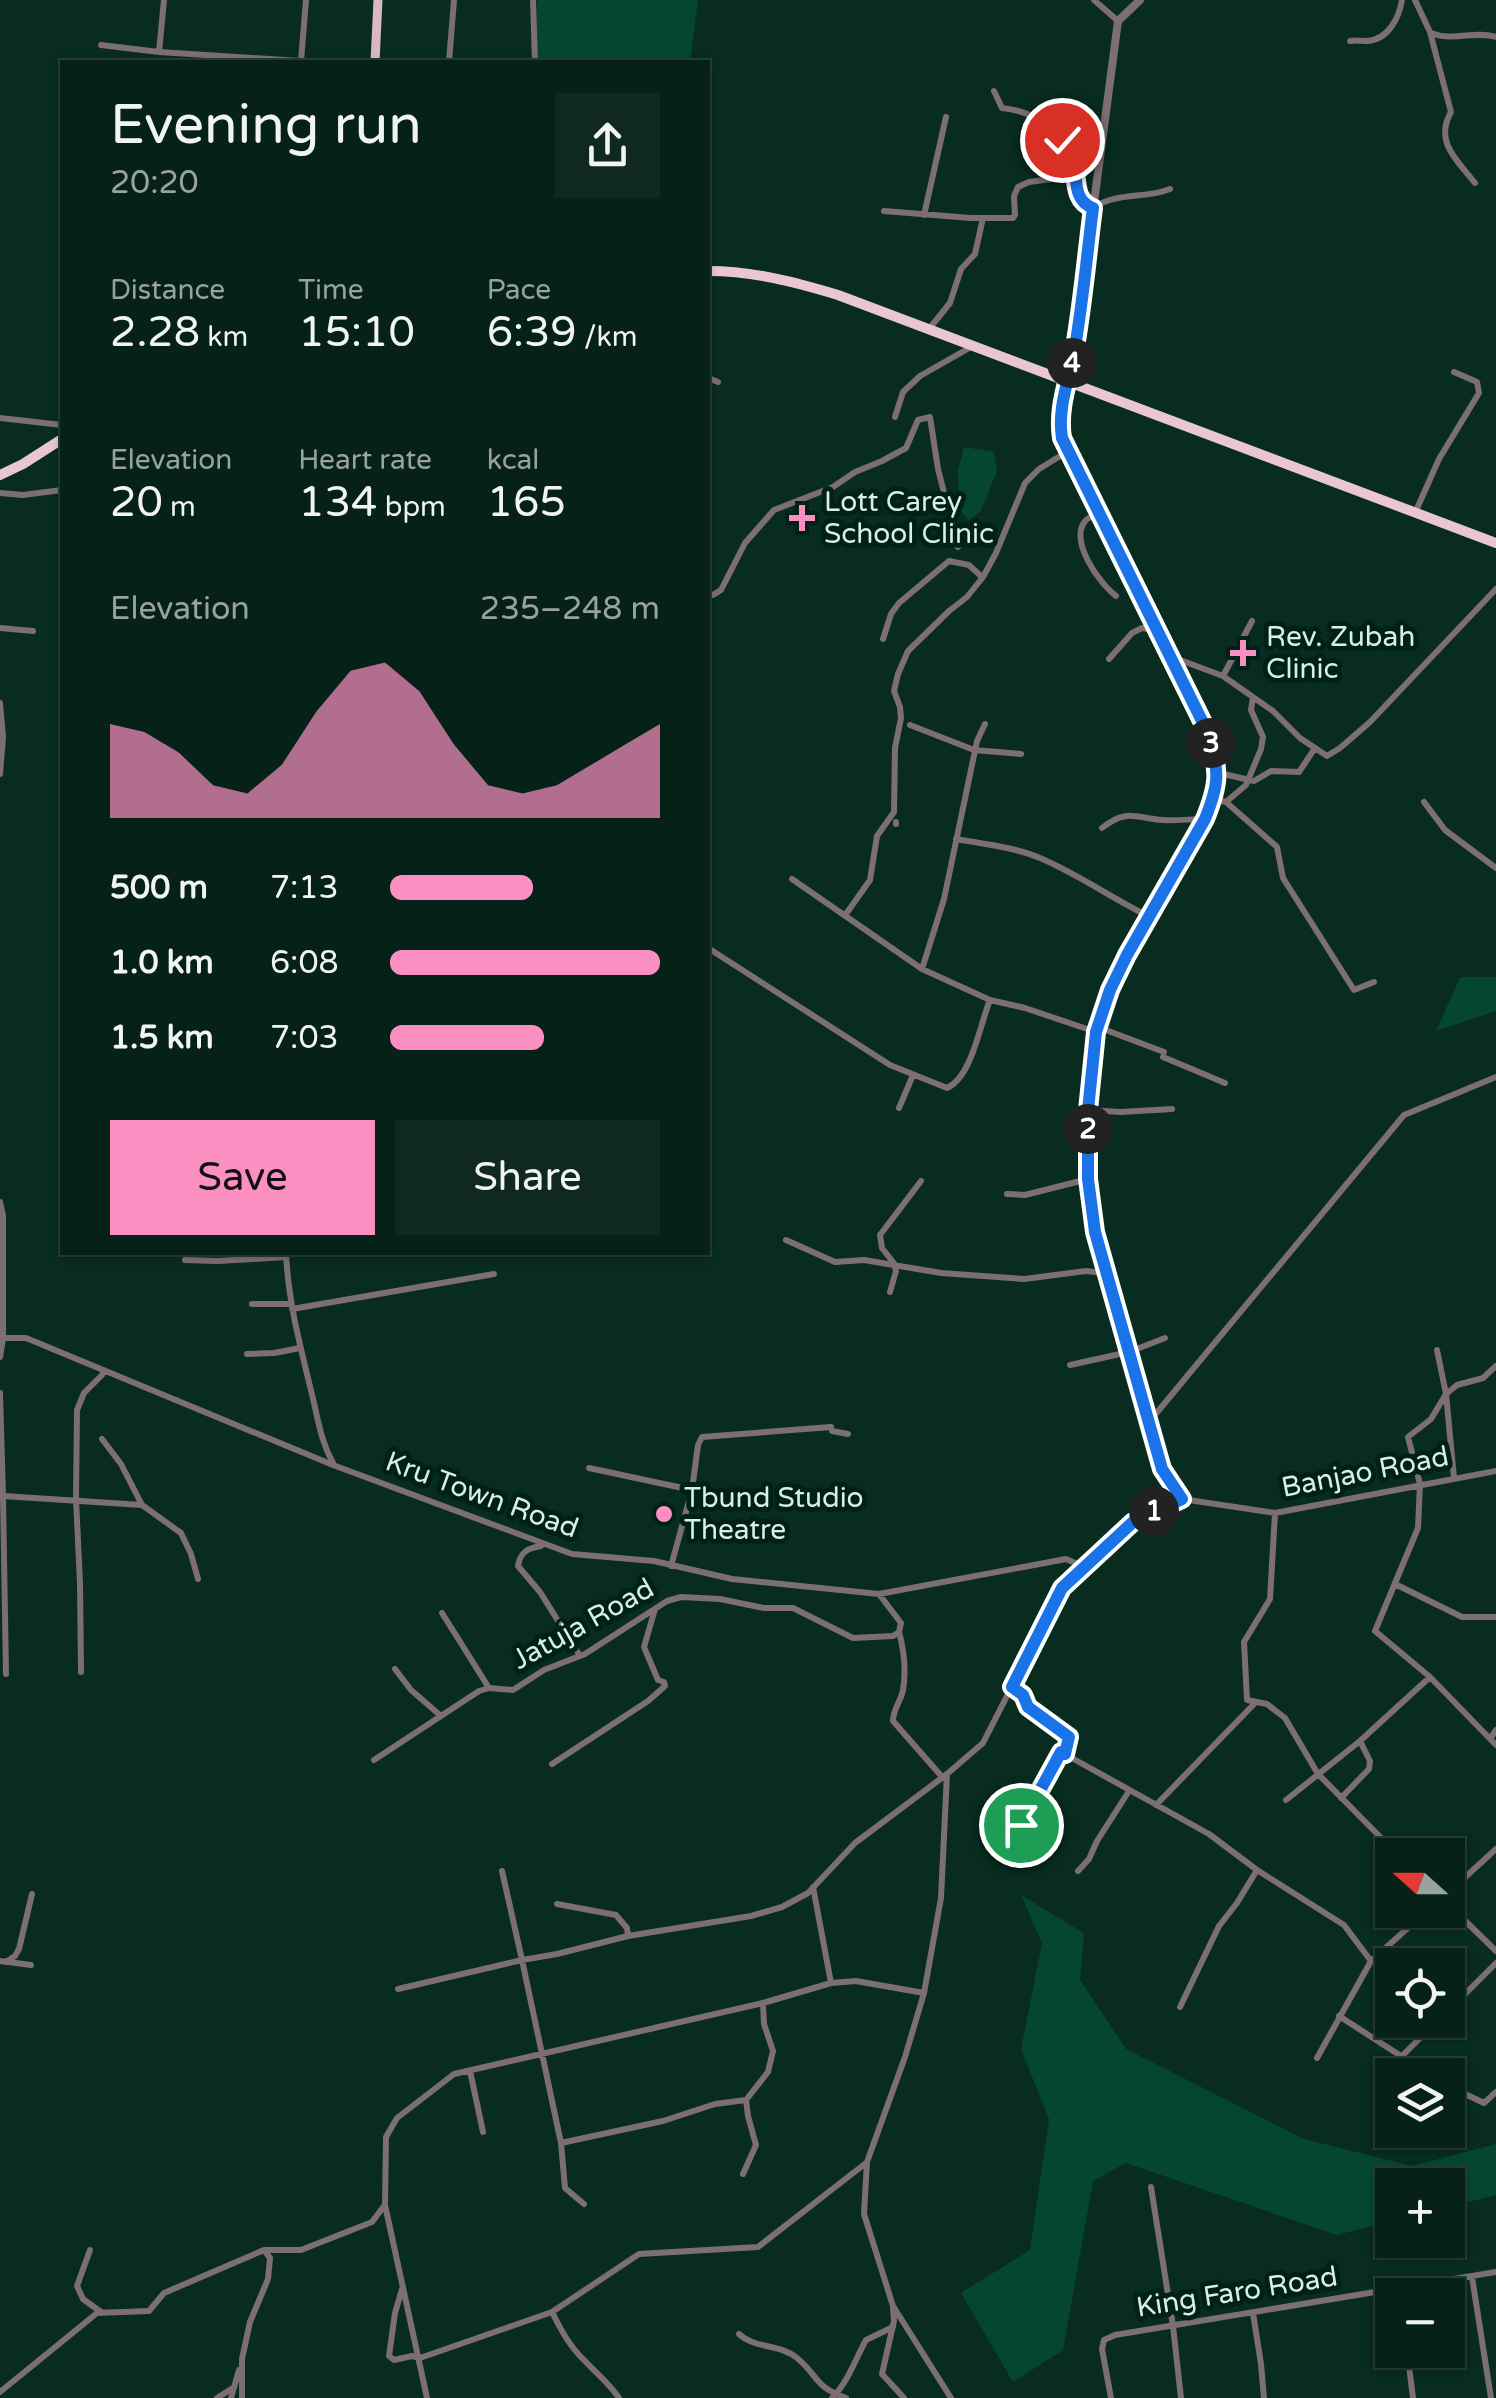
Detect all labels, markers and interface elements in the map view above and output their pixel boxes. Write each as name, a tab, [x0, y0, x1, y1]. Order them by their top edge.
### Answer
text: Evening run	[110, 93, 422, 159]
button: share	[555, 93, 660, 198]
pin	[1020, 98, 1105, 183]
icon: check	[1035, 113, 1090, 168]
text: 20:20	[110, 164, 199, 202]
text: Distance	[110, 273, 225, 307]
text: Time	[298, 273, 364, 307]
text: Pace	[487, 273, 551, 307]
text: 2.28	[110, 307, 200, 358]
text: 15:10	[298, 307, 415, 358]
text: 6:39	[487, 307, 577, 358]
text: km	[200, 320, 248, 354]
text: /km	[577, 320, 637, 354]
pin: 4	[1047, 338, 1097, 388]
text: 4	[1063, 346, 1081, 380]
text: Elevation	[110, 443, 232, 477]
text: Heart rate	[298, 443, 432, 477]
text: kcal	[487, 443, 539, 477]
text: 20	[110, 477, 163, 528]
text: 134	[298, 477, 377, 528]
text: 165	[487, 477, 566, 528]
place label: Lott Carey School Clinic	[824, 485, 994, 551]
text: m	[163, 490, 196, 524]
text: bpm	[377, 490, 446, 524]
marker: Lott Carey School Clinic	[789, 505, 815, 531]
text: Elevation	[110, 590, 250, 628]
text: 235–248 m	[480, 590, 660, 628]
place label: Rev. Zubah Clinic	[1266, 620, 1415, 686]
marker: Rev. Zubah Clinic	[1230, 640, 1256, 666]
pin: 3	[1186, 718, 1236, 768]
text: 3	[1202, 726, 1220, 760]
text: 500 m	[110, 869, 208, 907]
text: 7:13	[270, 869, 339, 907]
text: 1.0 km	[110, 944, 214, 982]
text: 6:08	[270, 944, 339, 982]
text: 1.5 km	[110, 1019, 214, 1057]
text: 7:03	[270, 1019, 339, 1057]
pin: 2	[1063, 1104, 1113, 1154]
text: 2	[1079, 1112, 1097, 1146]
button: Save	[110, 1120, 375, 1235]
button: Share	[395, 1120, 660, 1235]
street label: Banjao Road	[1278, 1439, 1452, 1505]
street label: Kru Town Road	[381, 1444, 583, 1546]
place label: Tbund Studio Theatre	[684, 1481, 864, 1547]
pin: 1	[1129, 1486, 1179, 1536]
text: 1	[1145, 1494, 1163, 1528]
marker: Tbund Studio Theatre	[653, 1503, 675, 1525]
street label: Jatuja Road	[506, 1571, 660, 1677]
pin	[979, 1783, 1064, 1868]
icon: arrive	[994, 1798, 1049, 1853]
north arrow	[1375, 1838, 1465, 1928]
map controls	[1375, 1838, 1465, 2368]
button: locate	[1375, 1948, 1465, 2038]
button: layers	[1375, 2058, 1465, 2148]
button: +	[1375, 2168, 1465, 2258]
street label: King Faro Road	[1134, 2259, 1340, 2325]
button: −	[1375, 2278, 1465, 2368]

